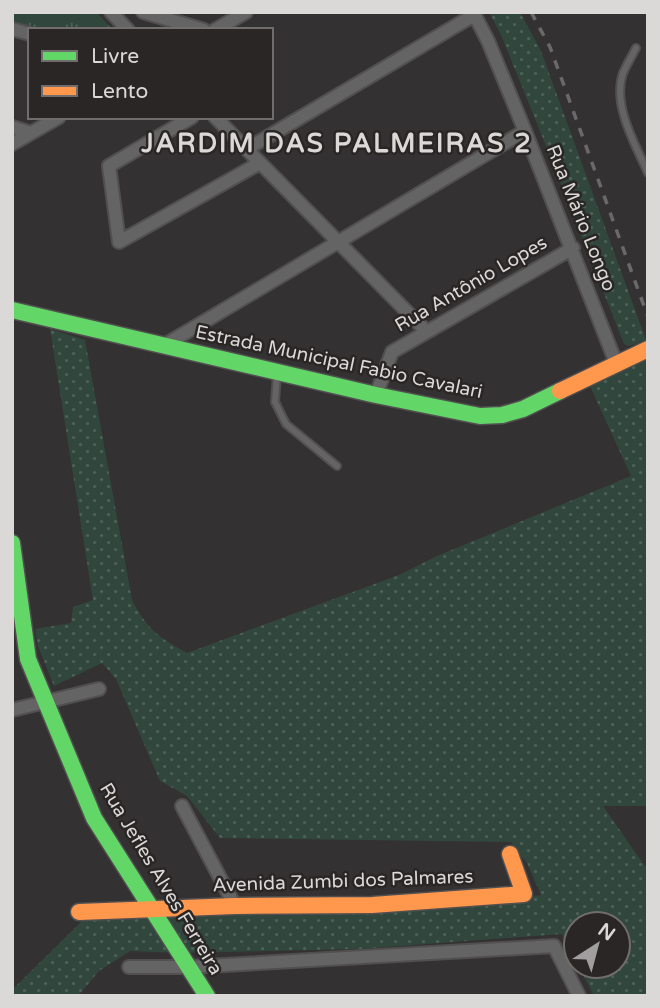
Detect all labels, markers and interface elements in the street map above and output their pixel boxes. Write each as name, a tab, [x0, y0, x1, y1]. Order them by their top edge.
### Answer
legend	[28, 28, 273, 119]
text: Livre	[91, 44, 139, 69]
text: Lento	[91, 79, 148, 104]
district label: JARDIM DAS PALMEIRAS 2	[141, 128, 532, 159]
street label: Rua Mário Longo	[542, 142, 620, 294]
street label: Rua Antônio Lopes	[391, 231, 551, 337]
street label: Estrada Municipal Fabio Cavalari	[194, 321, 484, 403]
street label: Rua Jefles Alves Ferreira	[95, 779, 227, 979]
street label: Avenida Zumbi dos Palmares	[212, 865, 474, 897]
north arrow	[562, 910, 632, 980]
text: N	[594, 919, 619, 945]

